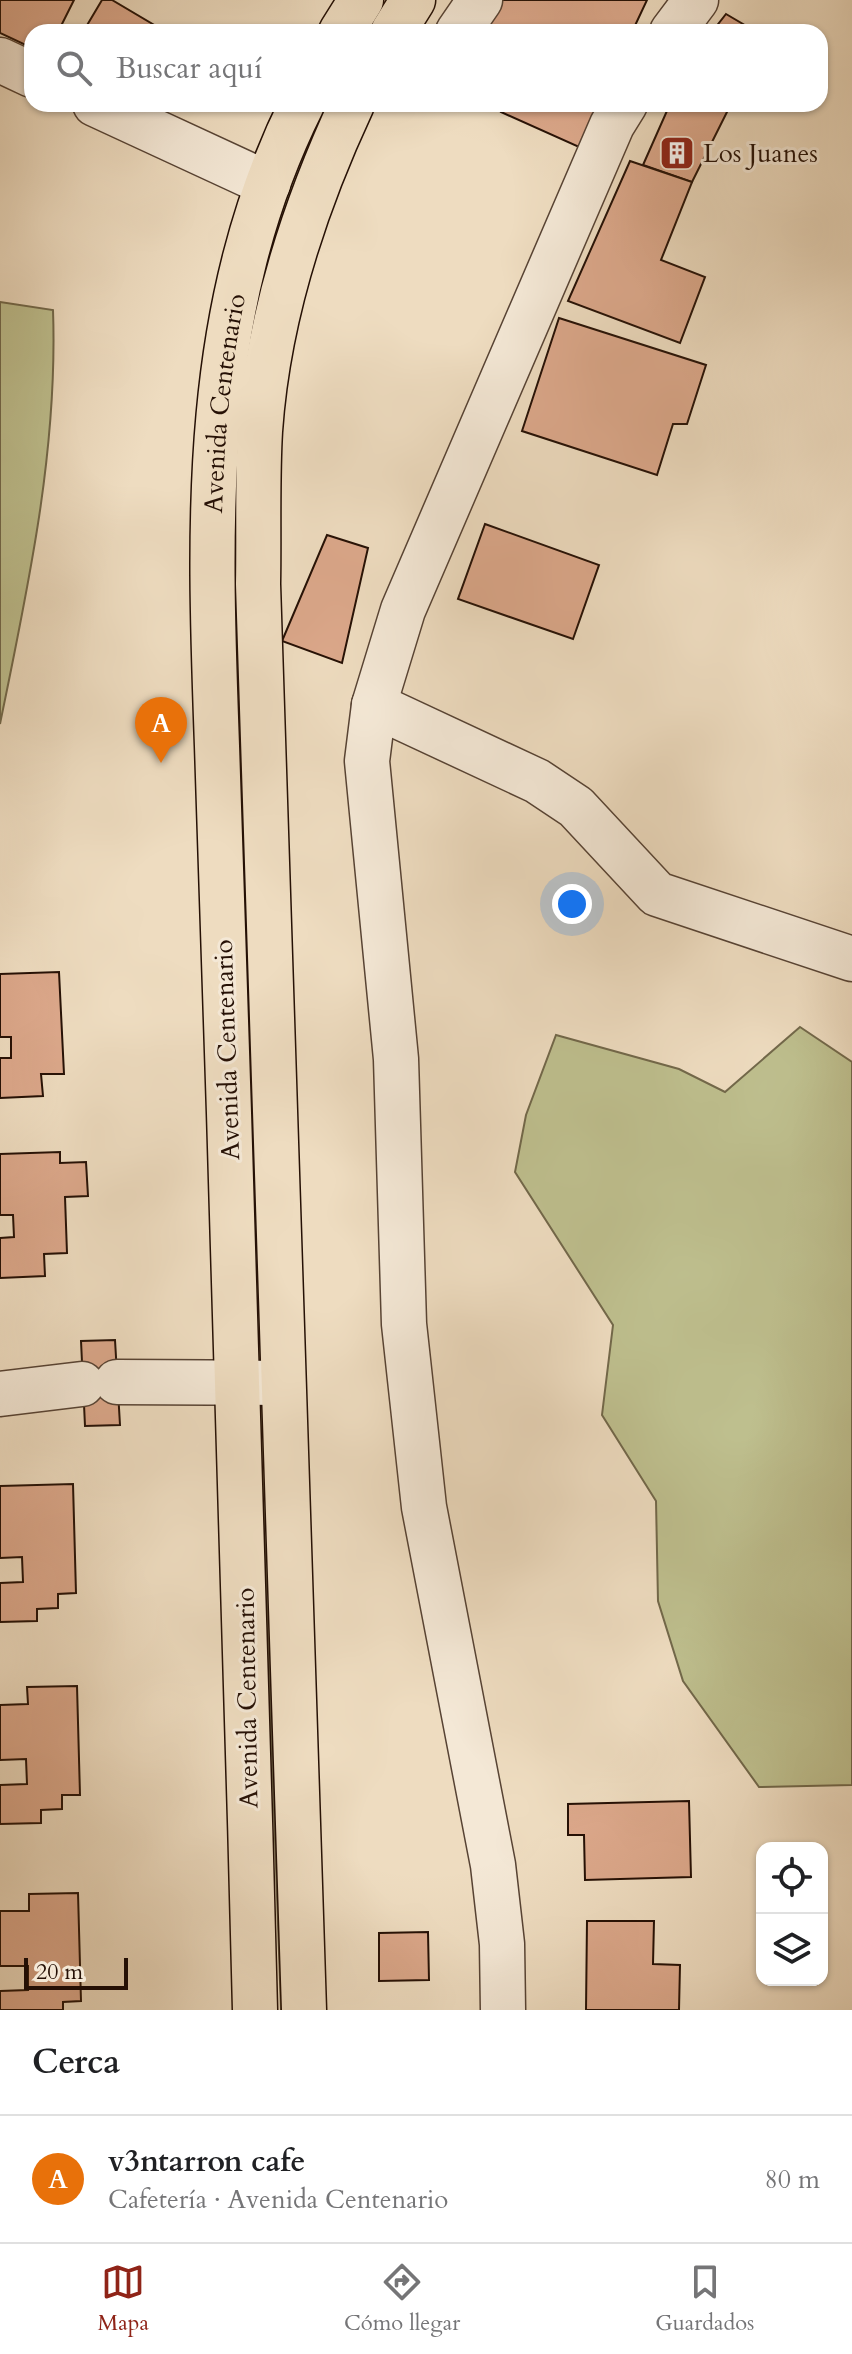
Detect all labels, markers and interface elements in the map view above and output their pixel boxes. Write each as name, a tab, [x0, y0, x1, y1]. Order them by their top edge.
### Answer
search box	[24, 24, 828, 112]
icon: search	[52, 46, 96, 90]
text: Buscar aquí	[116, 48, 262, 89]
building icon: Los Juanes	[658, 134, 696, 172]
place label: Los Juanes	[703, 136, 818, 171]
street label: Avenida Centenario	[196, 290, 254, 514]
pin: A	[135, 697, 187, 763]
your location	[552, 884, 592, 924]
street label: Avenida Centenario	[206, 939, 248, 1161]
street label: Avenida Centenario	[228, 1587, 266, 1809]
map controls	[756, 1842, 828, 1986]
button: locate	[756, 1842, 828, 1914]
button: layers	[756, 1914, 828, 1986]
scale bar	[24, 1954, 128, 1990]
text: 20 m	[36, 1957, 83, 1987]
text: Cerca	[32, 2039, 120, 2085]
text: v3ntarron cafe	[108, 2141, 305, 2182]
text: A	[48, 2162, 68, 2197]
text: 80 m	[764, 2162, 820, 2197]
text: Cafetería · Avenida Centenario	[108, 2182, 448, 2217]
tab: Mapa	[98, 2260, 149, 2338]
tab: Cómo llegar	[344, 2260, 460, 2338]
tab: Guardados	[655, 2260, 754, 2338]

